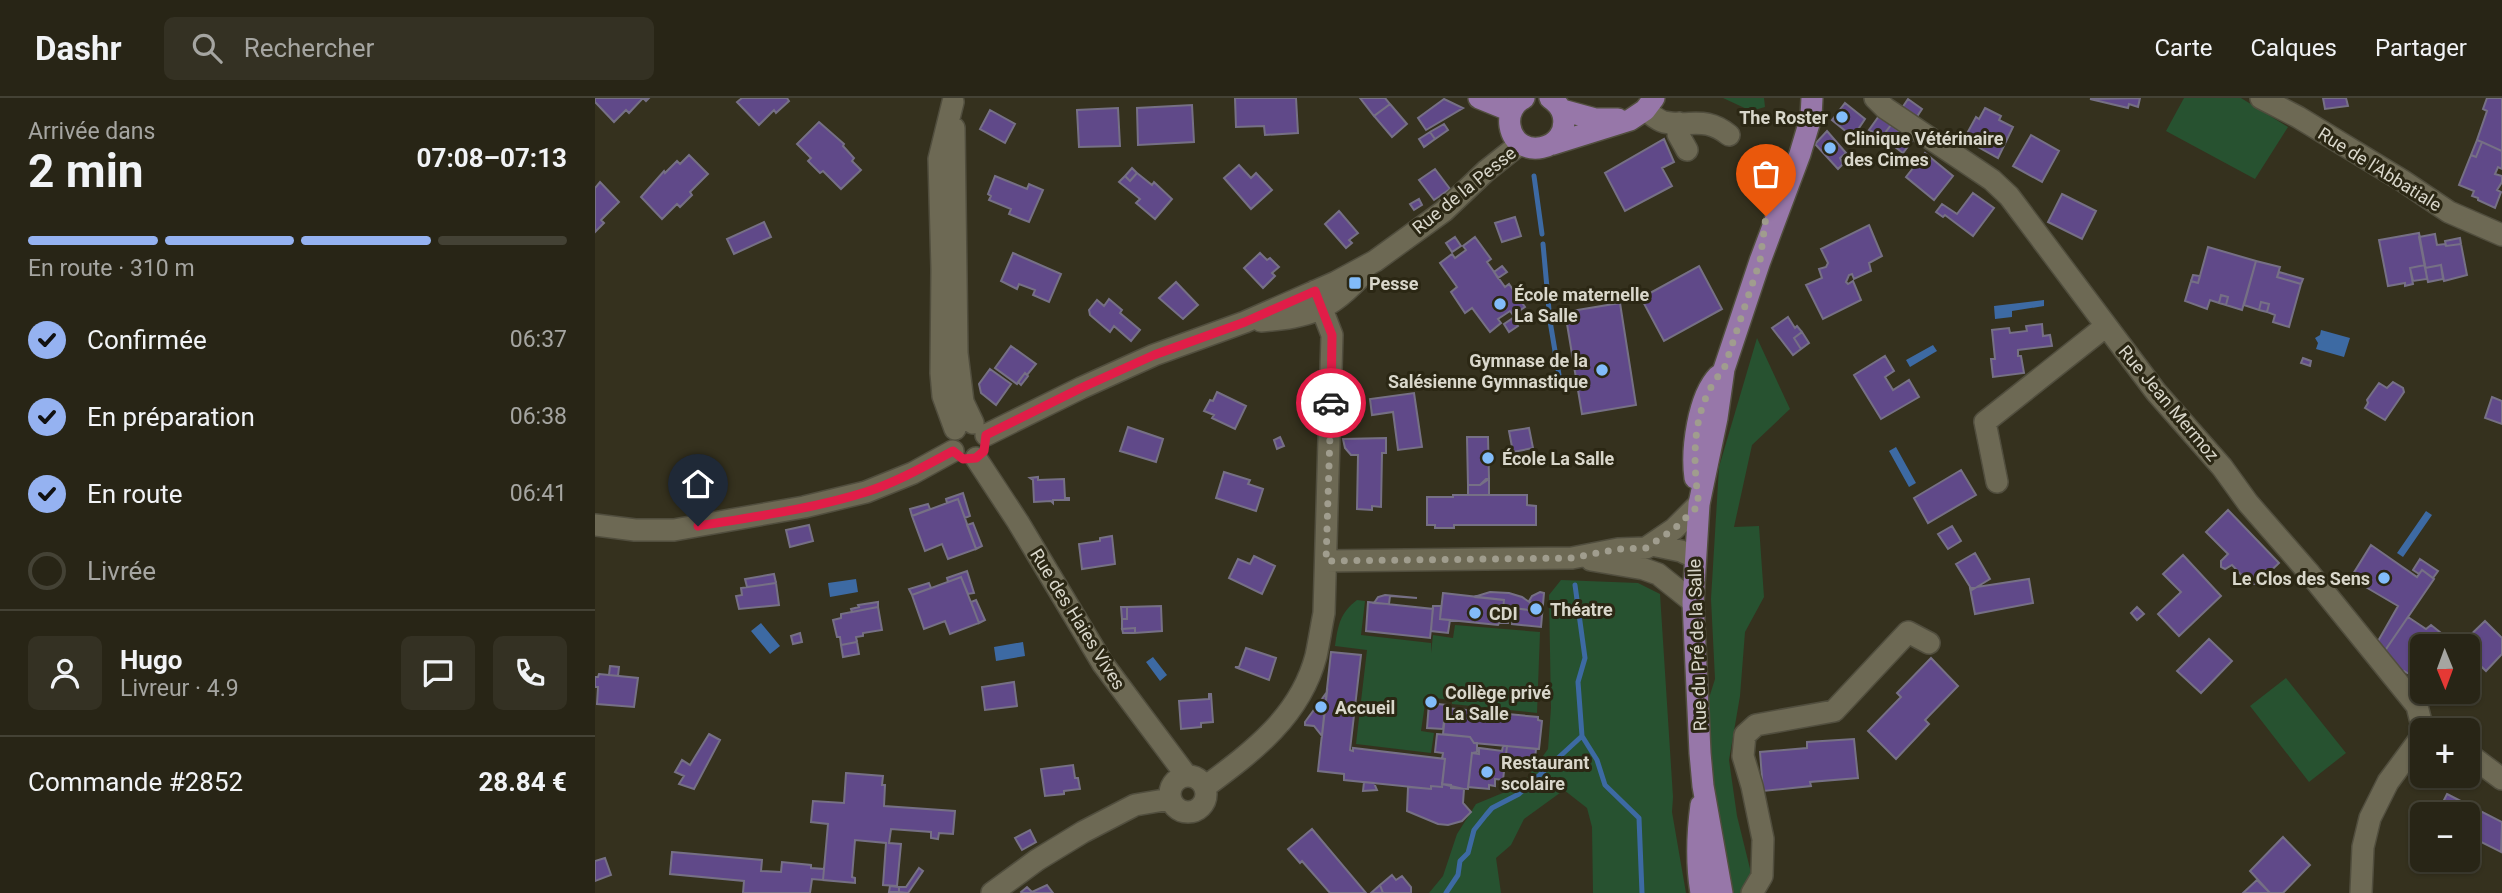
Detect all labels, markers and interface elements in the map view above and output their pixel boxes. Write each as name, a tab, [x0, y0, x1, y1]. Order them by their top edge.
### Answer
search box	[164, 17, 654, 80]
text: Dashr	[35, 29, 122, 68]
icon: search	[188, 29, 226, 67]
text: Rechercher	[244, 33, 374, 63]
text: Carte	[2154, 34, 2212, 62]
text: Calques	[2250, 34, 2337, 62]
text: Partager	[2375, 34, 2467, 62]
place label: The Roster	[1739, 107, 1828, 128]
marker: The Roster	[1834, 109, 1850, 125]
text: Arrivée dans	[28, 118, 155, 145]
street label: Rue de l'Abbatiale	[2314, 123, 2446, 215]
place label: Clinique Vétérinaire des Cimes	[1844, 128, 2004, 170]
marker: Clinique Vétérinaire des Cimes	[1822, 140, 1838, 156]
street label: Rue de la Pesse	[1408, 142, 1520, 238]
text: 07:08–07:13	[417, 143, 567, 173]
text: 2 min	[28, 144, 144, 198]
pin	[1736, 144, 1796, 216]
icon: bag	[1747, 155, 1785, 193]
text: En route · 310 m	[28, 255, 195, 282]
place label: Pesse	[1369, 273, 1419, 294]
marker: Pesse	[1347, 275, 1363, 291]
place label: École maternelle La Salle	[1514, 284, 1649, 326]
marker: École maternelle La Salle	[1492, 296, 1508, 312]
icon: check	[28, 321, 66, 359]
text: Confirmée	[87, 325, 207, 355]
text: 06:37	[510, 326, 567, 353]
street label: Rue Jean Mermoz	[2114, 341, 2224, 465]
place label: Gymnase de la Salésienne Gymnastique	[1388, 350, 1588, 392]
marker: Gymnase de la Salésienne Gymnastique	[1594, 362, 1610, 378]
courier	[1296, 368, 1366, 438]
icon: car	[1312, 384, 1350, 422]
icon: check	[28, 398, 66, 436]
text: En préparation	[87, 402, 255, 432]
text: 06:38	[510, 403, 567, 430]
place label: École La Salle	[1502, 448, 1615, 469]
marker: École La Salle	[1480, 450, 1496, 466]
pin	[668, 454, 728, 526]
icon: home	[679, 465, 717, 503]
icon: check	[28, 475, 66, 513]
text: En route	[87, 479, 183, 509]
text: 06:41	[510, 480, 567, 507]
street label: Rue des Haies Vives	[1026, 545, 1130, 693]
text: Livrée	[87, 556, 156, 586]
street label: Rue du Pré de la Salle	[1683, 558, 1711, 732]
place label: Le Clos des Sens	[2232, 568, 2370, 589]
marker: Le Clos des Sens	[2376, 570, 2392, 586]
place label: Théatre	[1550, 599, 1613, 620]
marker: Théatre	[1528, 601, 1544, 617]
place label: CDI	[1489, 603, 1518, 624]
marker: CDI	[1467, 605, 1483, 621]
north arrow	[2410, 634, 2480, 704]
map controls	[2410, 634, 2480, 872]
button: person	[28, 636, 102, 710]
button: chat	[401, 636, 475, 710]
button: phone	[493, 636, 567, 710]
text: Hugo	[120, 645, 182, 675]
text: Livreur · 4.9	[120, 675, 239, 702]
place label: Collège privé La Salle	[1445, 682, 1551, 724]
marker: Collège privé La Salle	[1423, 694, 1439, 710]
place label: Accueil	[1335, 697, 1395, 718]
marker: Accueil	[1313, 699, 1329, 715]
button: +	[2410, 718, 2480, 788]
place label: Restaurant scolaire	[1501, 752, 1589, 794]
marker: Restaurant scolaire	[1479, 764, 1495, 780]
text: Commande #2852	[28, 767, 243, 797]
text: 28.84 €	[478, 767, 567, 797]
button: −	[2410, 802, 2480, 872]

